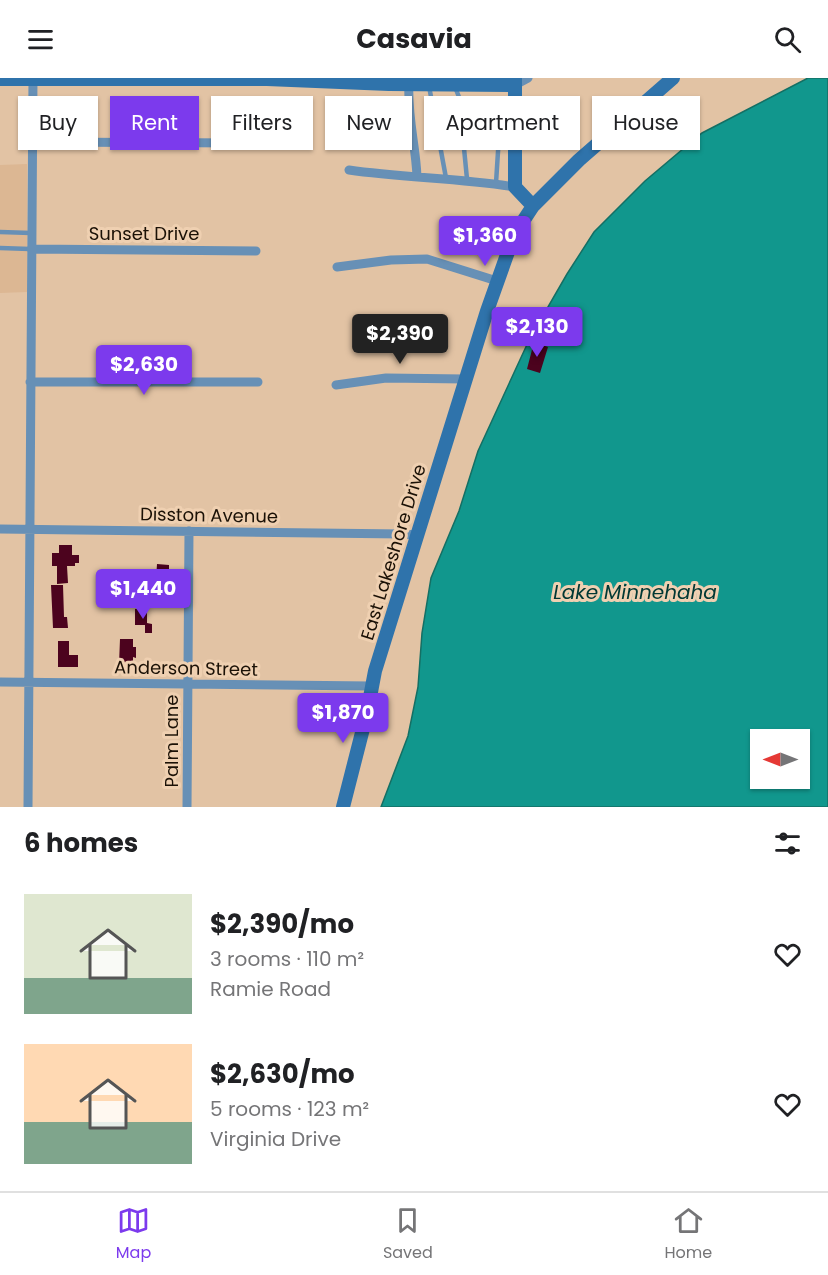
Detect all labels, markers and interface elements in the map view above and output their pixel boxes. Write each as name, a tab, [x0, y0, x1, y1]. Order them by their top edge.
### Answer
text: Casavia	[356, 20, 472, 57]
icon: menu	[24, 23, 57, 56]
icon: search	[771, 23, 804, 56]
chip: Buy	[18, 96, 98, 150]
chip: Rent	[110, 96, 199, 150]
chip: Filters	[211, 96, 313, 150]
chip: New	[325, 96, 412, 150]
chip: Apartment	[424, 96, 580, 150]
chip: House	[592, 96, 700, 150]
pin: $1,360	[436, 216, 534, 267]
street label: Sunset Drive	[89, 221, 199, 246]
text: $1,360	[453, 221, 517, 249]
pin: $2,130	[488, 307, 586, 358]
text: $2,130	[506, 312, 568, 340]
pin: $2,390	[351, 314, 449, 365]
text: $2,390	[366, 319, 434, 347]
pin: $2,630	[95, 345, 193, 396]
text: $2,630	[110, 350, 178, 378]
street label: East Lakeshore Drive	[354, 461, 432, 643]
street label: Disston Avenue	[140, 501, 278, 529]
pin: $1,440	[94, 569, 192, 620]
text: $1,440	[110, 574, 176, 602]
water label: Lake Minnehaha	[553, 578, 717, 606]
street label: Anderson Street	[114, 654, 258, 682]
pin: $1,870	[294, 693, 392, 744]
street label: Palm Lane	[159, 695, 184, 788]
text: $1,870	[311, 698, 375, 726]
north arrow	[750, 729, 810, 789]
map controls	[750, 729, 810, 789]
text: 6 homes	[24, 825, 138, 861]
icon: filters	[771, 827, 804, 860]
text: $2,390/mo	[210, 906, 354, 942]
icon: home	[72, 918, 144, 990]
icon: heart	[771, 938, 804, 971]
text: 3 rooms · 110 m²	[210, 945, 364, 973]
text: Ramie Road	[210, 975, 331, 1003]
text: $2,630/mo	[210, 1056, 355, 1092]
icon: home	[72, 1068, 144, 1140]
icon: heart	[771, 1088, 804, 1121]
text: 5 rooms · 123 m²	[210, 1095, 369, 1123]
text: Virginia Drive	[210, 1125, 341, 1153]
tab: Map	[116, 1204, 151, 1265]
tab: Saved	[383, 1204, 433, 1265]
tab: Home	[664, 1204, 712, 1265]

